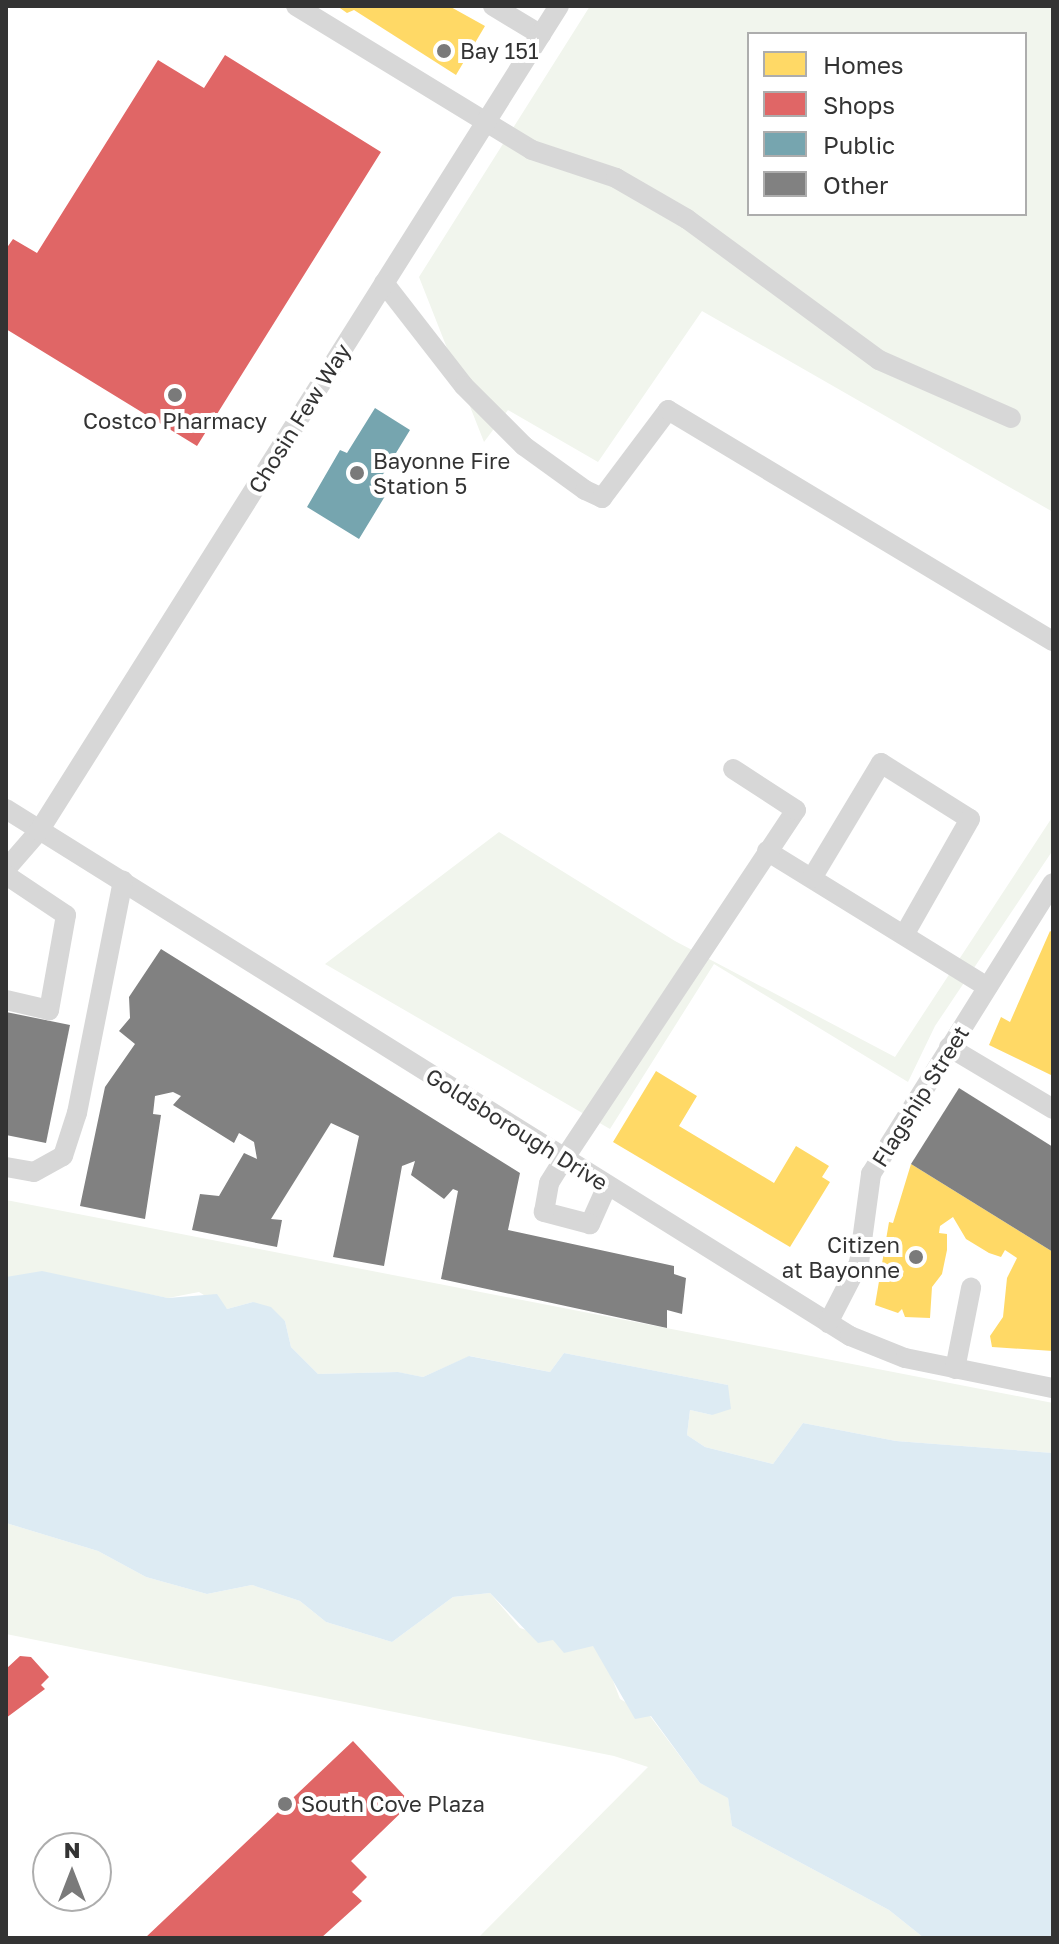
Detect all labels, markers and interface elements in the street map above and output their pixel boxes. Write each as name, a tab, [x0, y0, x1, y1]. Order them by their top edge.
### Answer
legend	[747, 32, 1027, 216]
place label: Bay 151	[460, 38, 539, 64]
marker: Bay 151	[435, 42, 453, 60]
text: Homes	[823, 50, 904, 79]
text: Shops	[823, 90, 895, 119]
text: Public	[823, 130, 895, 159]
text: Other	[823, 170, 888, 199]
street label: Chosin Few Way	[242, 338, 356, 498]
marker: Costco Pharmacy	[166, 386, 184, 404]
place label: Costco Pharmacy	[83, 408, 267, 434]
place label: Bayonne Fire Station 5	[373, 447, 510, 498]
marker: Bayonne Fire Station 5	[348, 464, 366, 482]
street label: Flagship Street	[866, 1021, 974, 1171]
street label: Goldsborough Drive	[421, 1062, 613, 1196]
place label: Citizen at Bayonne	[782, 1231, 900, 1282]
marker: Citizen at Bayonne	[907, 1248, 925, 1266]
place label: South Cove Plaza	[301, 1791, 485, 1817]
marker: South Cove Plaza	[276, 1795, 294, 1813]
north arrow	[32, 1832, 112, 1912]
text: N	[64, 1836, 80, 1863]

